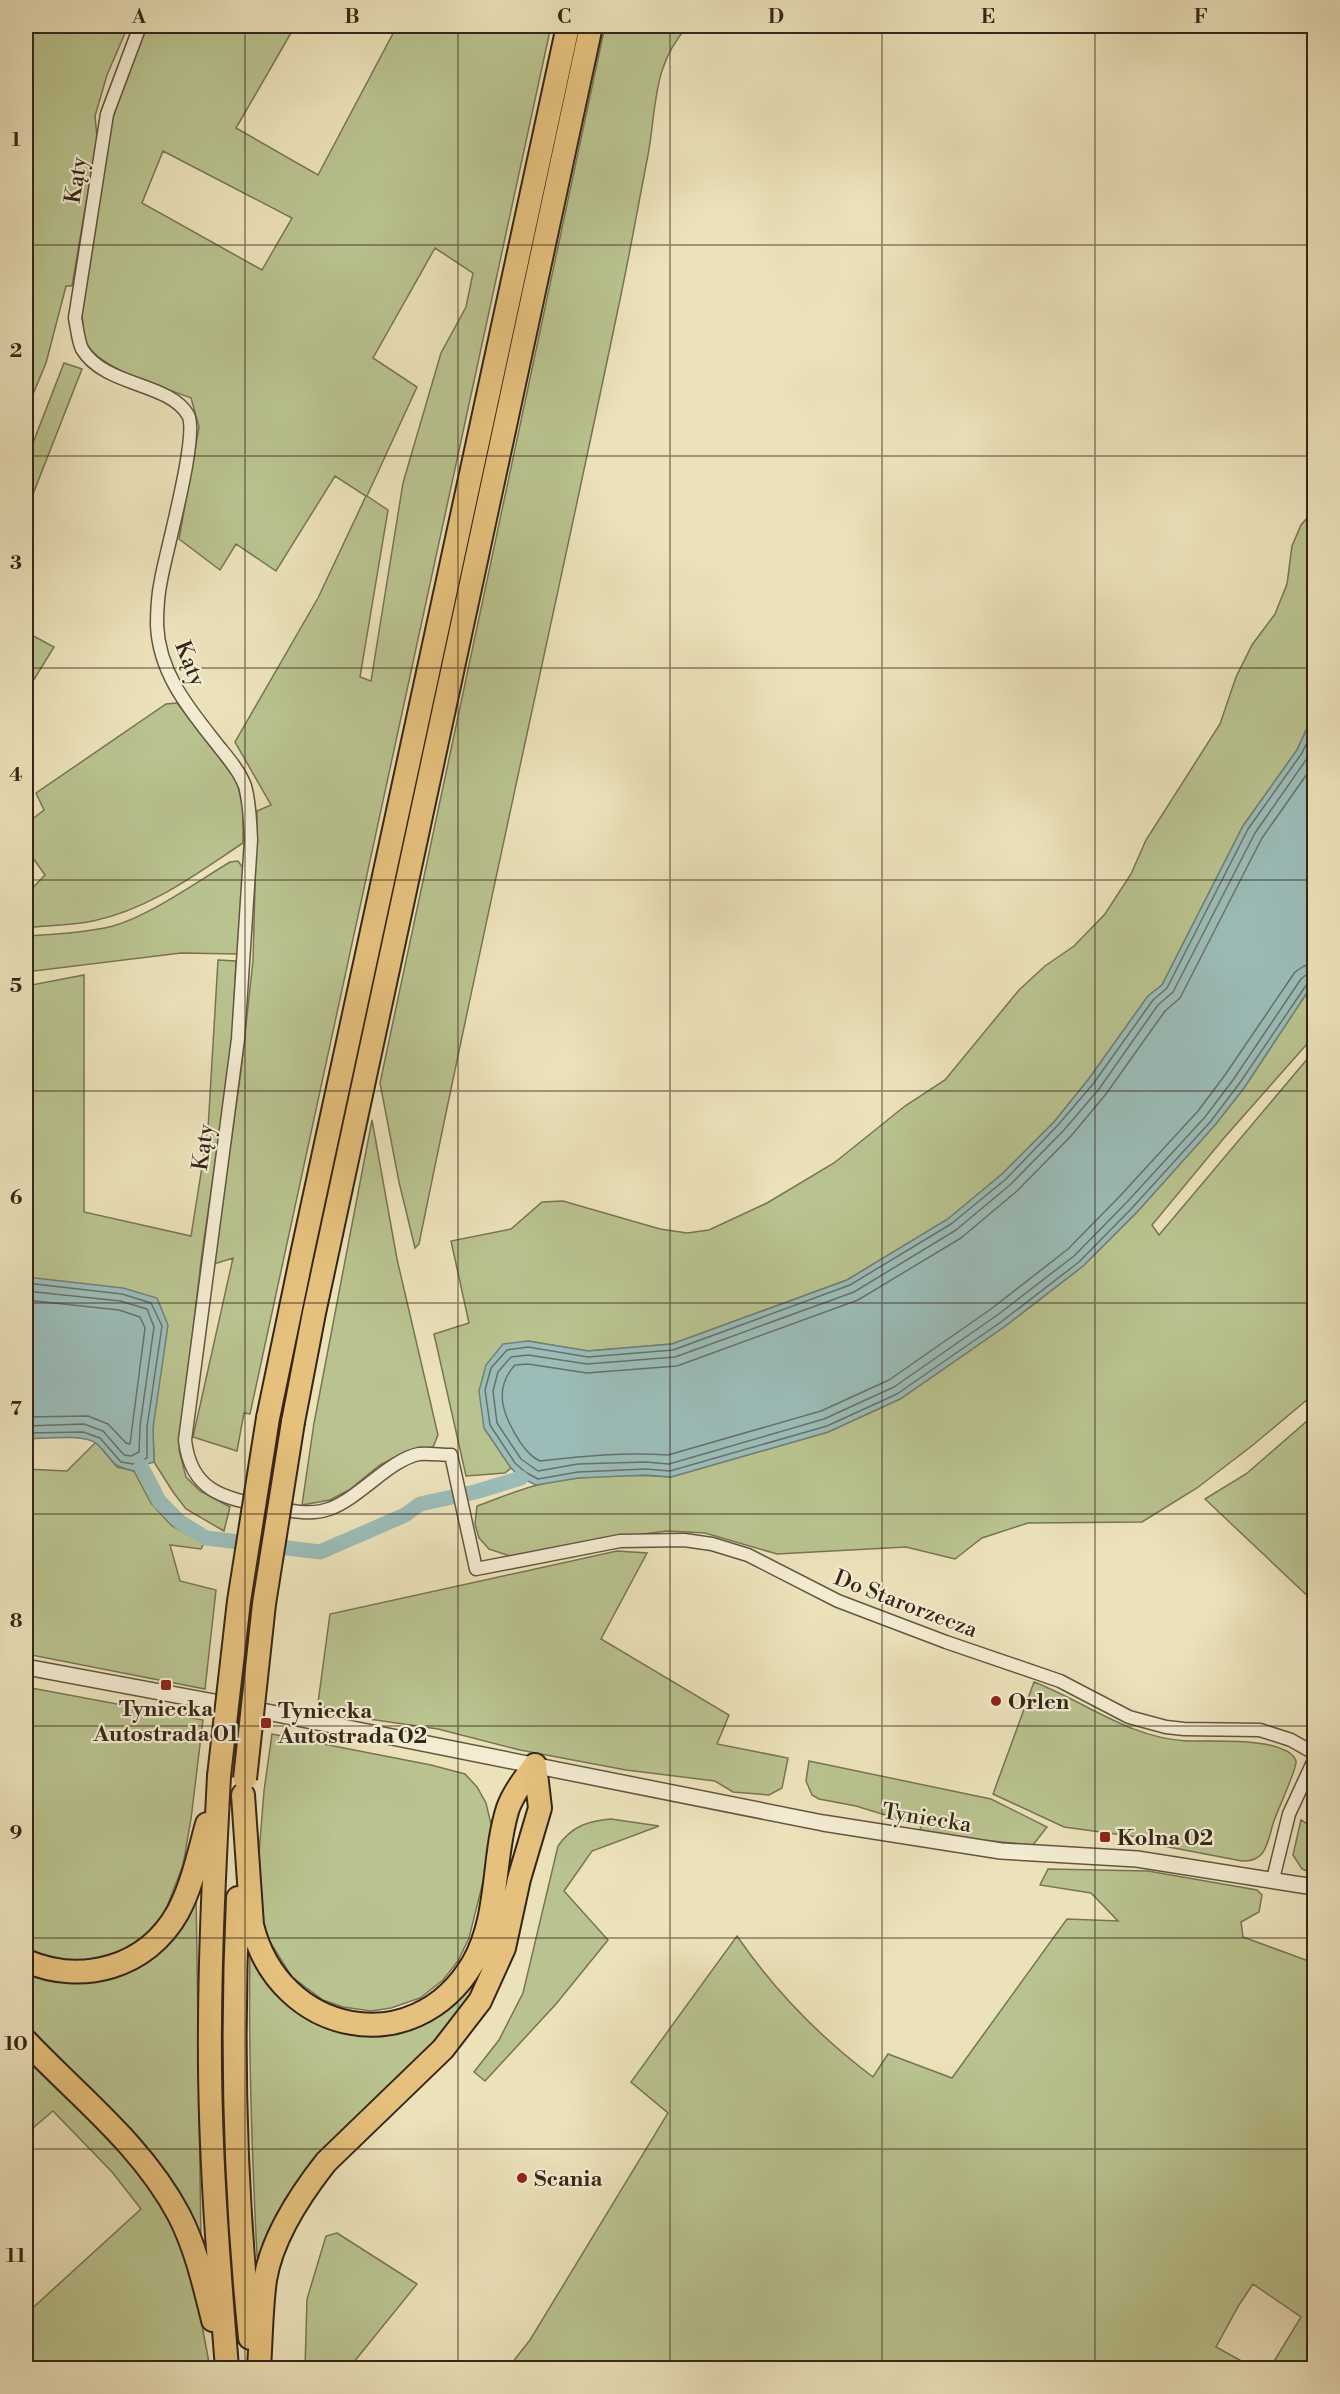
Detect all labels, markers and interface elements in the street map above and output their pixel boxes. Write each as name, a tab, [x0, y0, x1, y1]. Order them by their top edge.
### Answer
text: A	[131, 5, 147, 30]
text: B	[344, 5, 360, 30]
text: C	[557, 5, 571, 30]
text: D	[768, 5, 784, 30]
text: E	[981, 5, 995, 30]
text: F	[1194, 5, 1208, 30]
text: 1	[11, 128, 21, 153]
street label: Kąty	[60, 155, 94, 205]
text: 2	[10, 339, 22, 364]
text: 3	[10, 551, 22, 576]
street label: Kąty	[168, 637, 211, 690]
text: 4	[9, 763, 23, 788]
text: 5	[10, 974, 22, 999]
street label: Kąty	[187, 1122, 220, 1172]
text: 6	[10, 1186, 23, 1211]
text: 7	[10, 1397, 22, 1422]
street label: Do Starorzecza	[830, 1565, 982, 1644]
text: 8	[10, 1609, 23, 1634]
marker: Tyniecka Autostrada 01	[159, 1678, 173, 1692]
place label: Orlen	[1008, 1689, 1070, 1716]
marker: Orlen	[989, 1694, 1003, 1708]
place label: Tyniecka Autostrada 01	[92, 1696, 239, 1748]
place label: Tyniecka Autostrada 02	[277, 1698, 427, 1750]
marker: Tyniecka Autostrada 02	[259, 1716, 273, 1730]
street label: Tyniecka	[880, 1798, 974, 1839]
text: 9	[10, 1821, 22, 1846]
place label: Kolna 02	[1117, 1825, 1213, 1852]
marker: Kolna 02	[1098, 1830, 1112, 1844]
text: 10	[4, 2032, 28, 2057]
place label: Scania	[534, 2166, 603, 2193]
marker: Scania	[515, 2171, 529, 2185]
text: 11	[6, 2244, 26, 2269]

